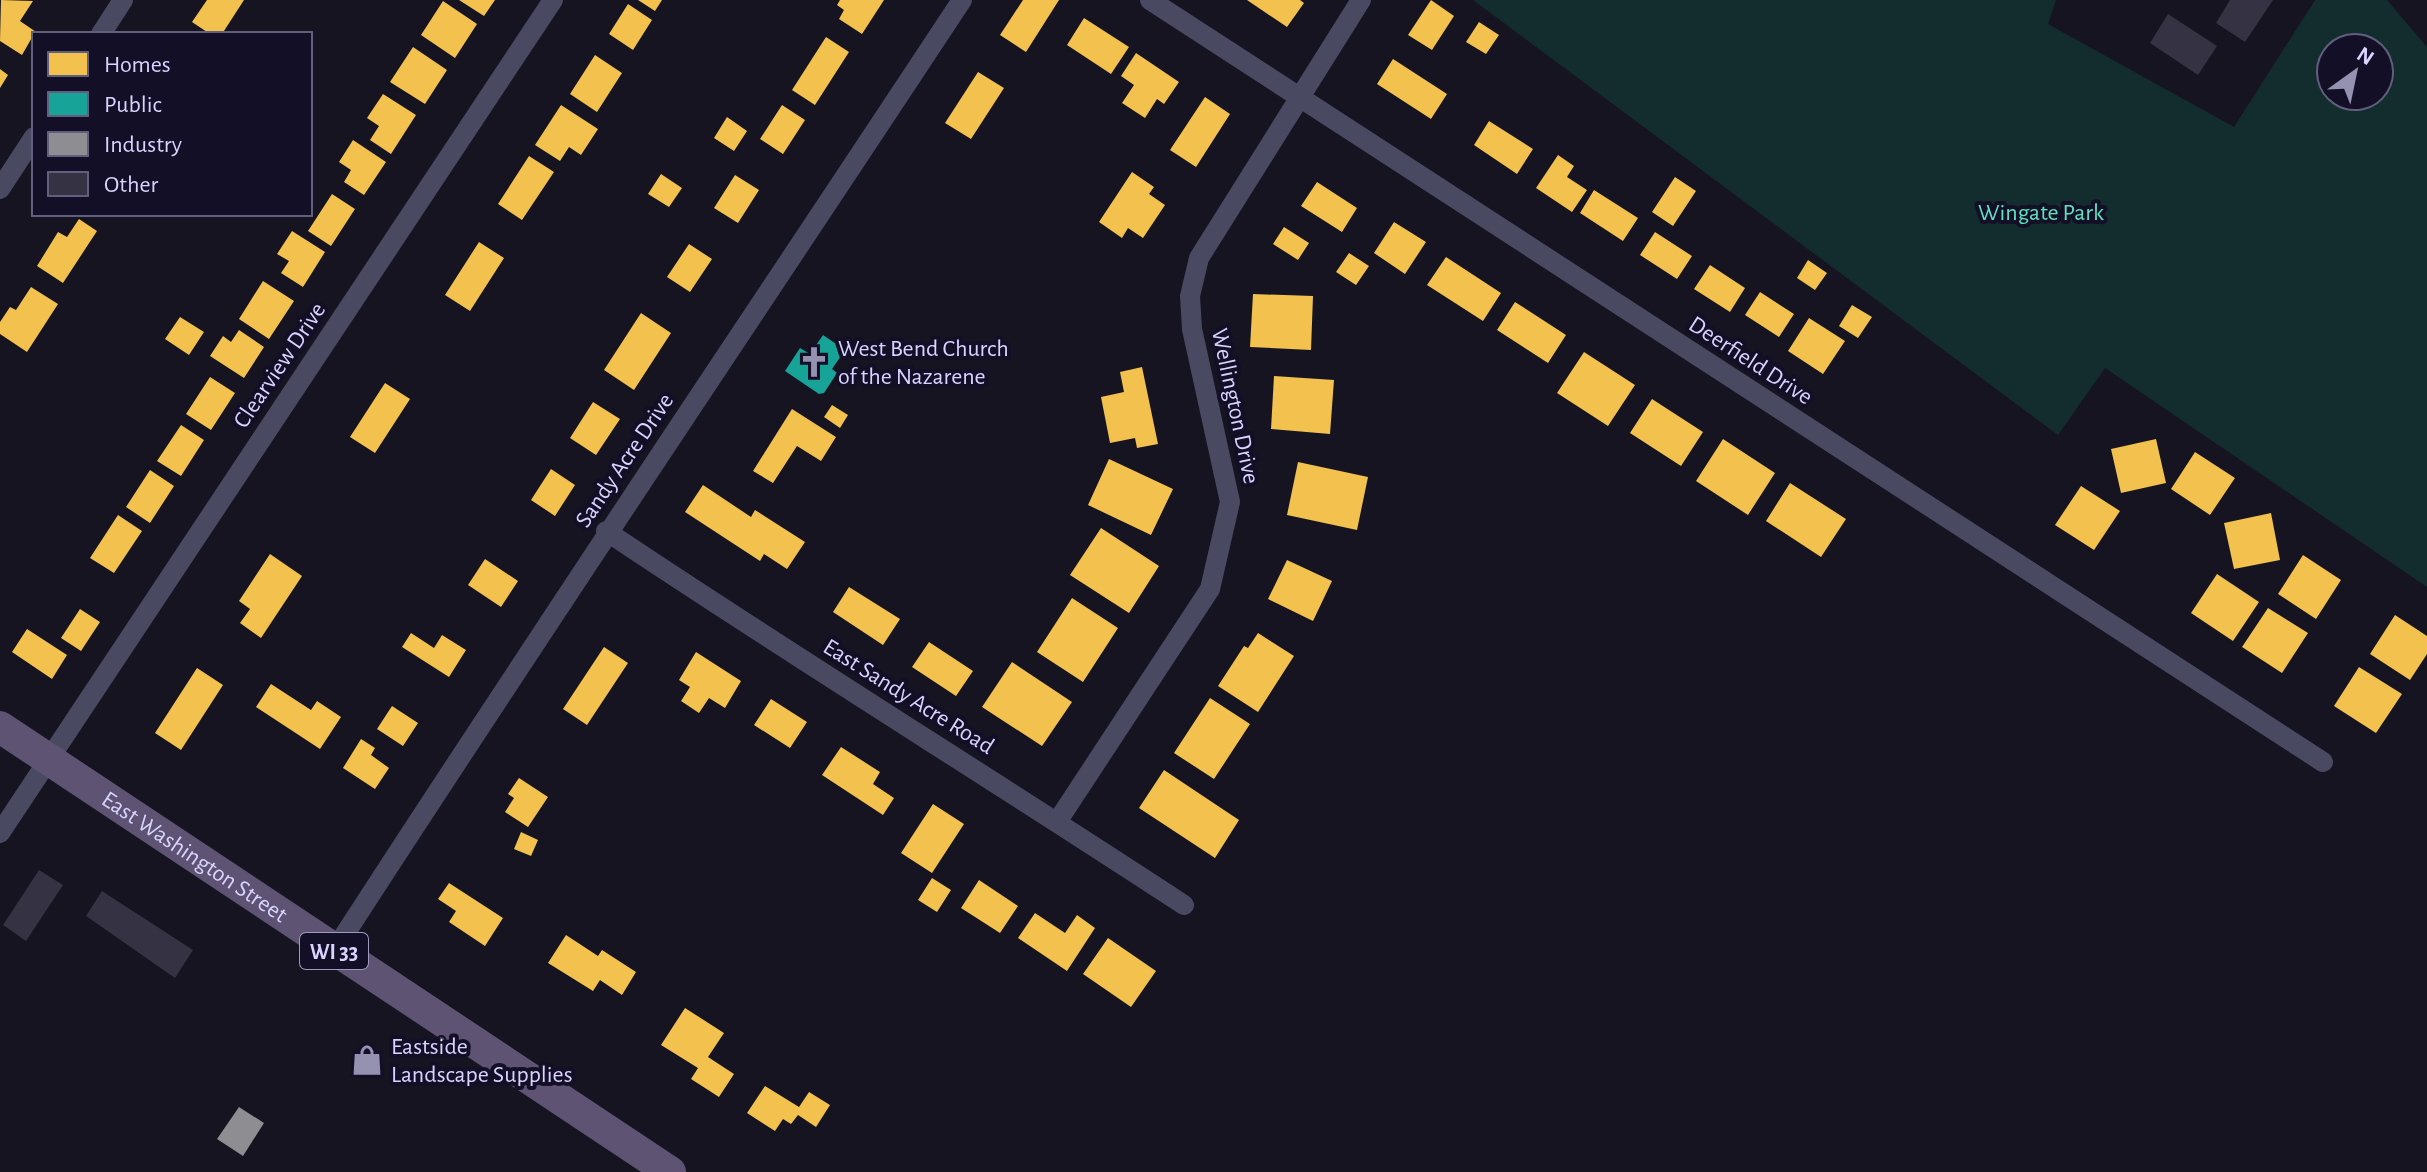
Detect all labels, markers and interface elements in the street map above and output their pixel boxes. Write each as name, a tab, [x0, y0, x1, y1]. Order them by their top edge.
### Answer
legend	[32, 32, 312, 216]
north arrow	[2315, 32, 2395, 112]
text: N	[2353, 43, 2378, 69]
text: Homes	[104, 53, 171, 77]
text: Public	[104, 93, 162, 117]
text: Industry	[104, 133, 182, 157]
text: Other	[104, 173, 158, 197]
park label: Wingate Park	[1978, 201, 2104, 225]
street label: Clearview Drive	[229, 299, 330, 433]
street label: Deerfield Drive	[1684, 312, 1817, 410]
street label: Wellington Drive	[1207, 326, 1263, 486]
place label: West Bend Church of the Nazarene	[838, 337, 1009, 389]
church icon: West Bend Church of the Nazarene	[797, 345, 831, 379]
street label: Sandy Acre Drive	[571, 389, 678, 532]
street label: East Sandy Acre Road	[819, 635, 998, 759]
street label: East Washington Street	[97, 787, 292, 928]
road number: WI 33	[300, 933, 368, 969]
place label: Eastside Landscape Supplies	[391, 1035, 573, 1087]
shop icon: Eastside Landscape Supplies	[350, 1043, 384, 1077]

